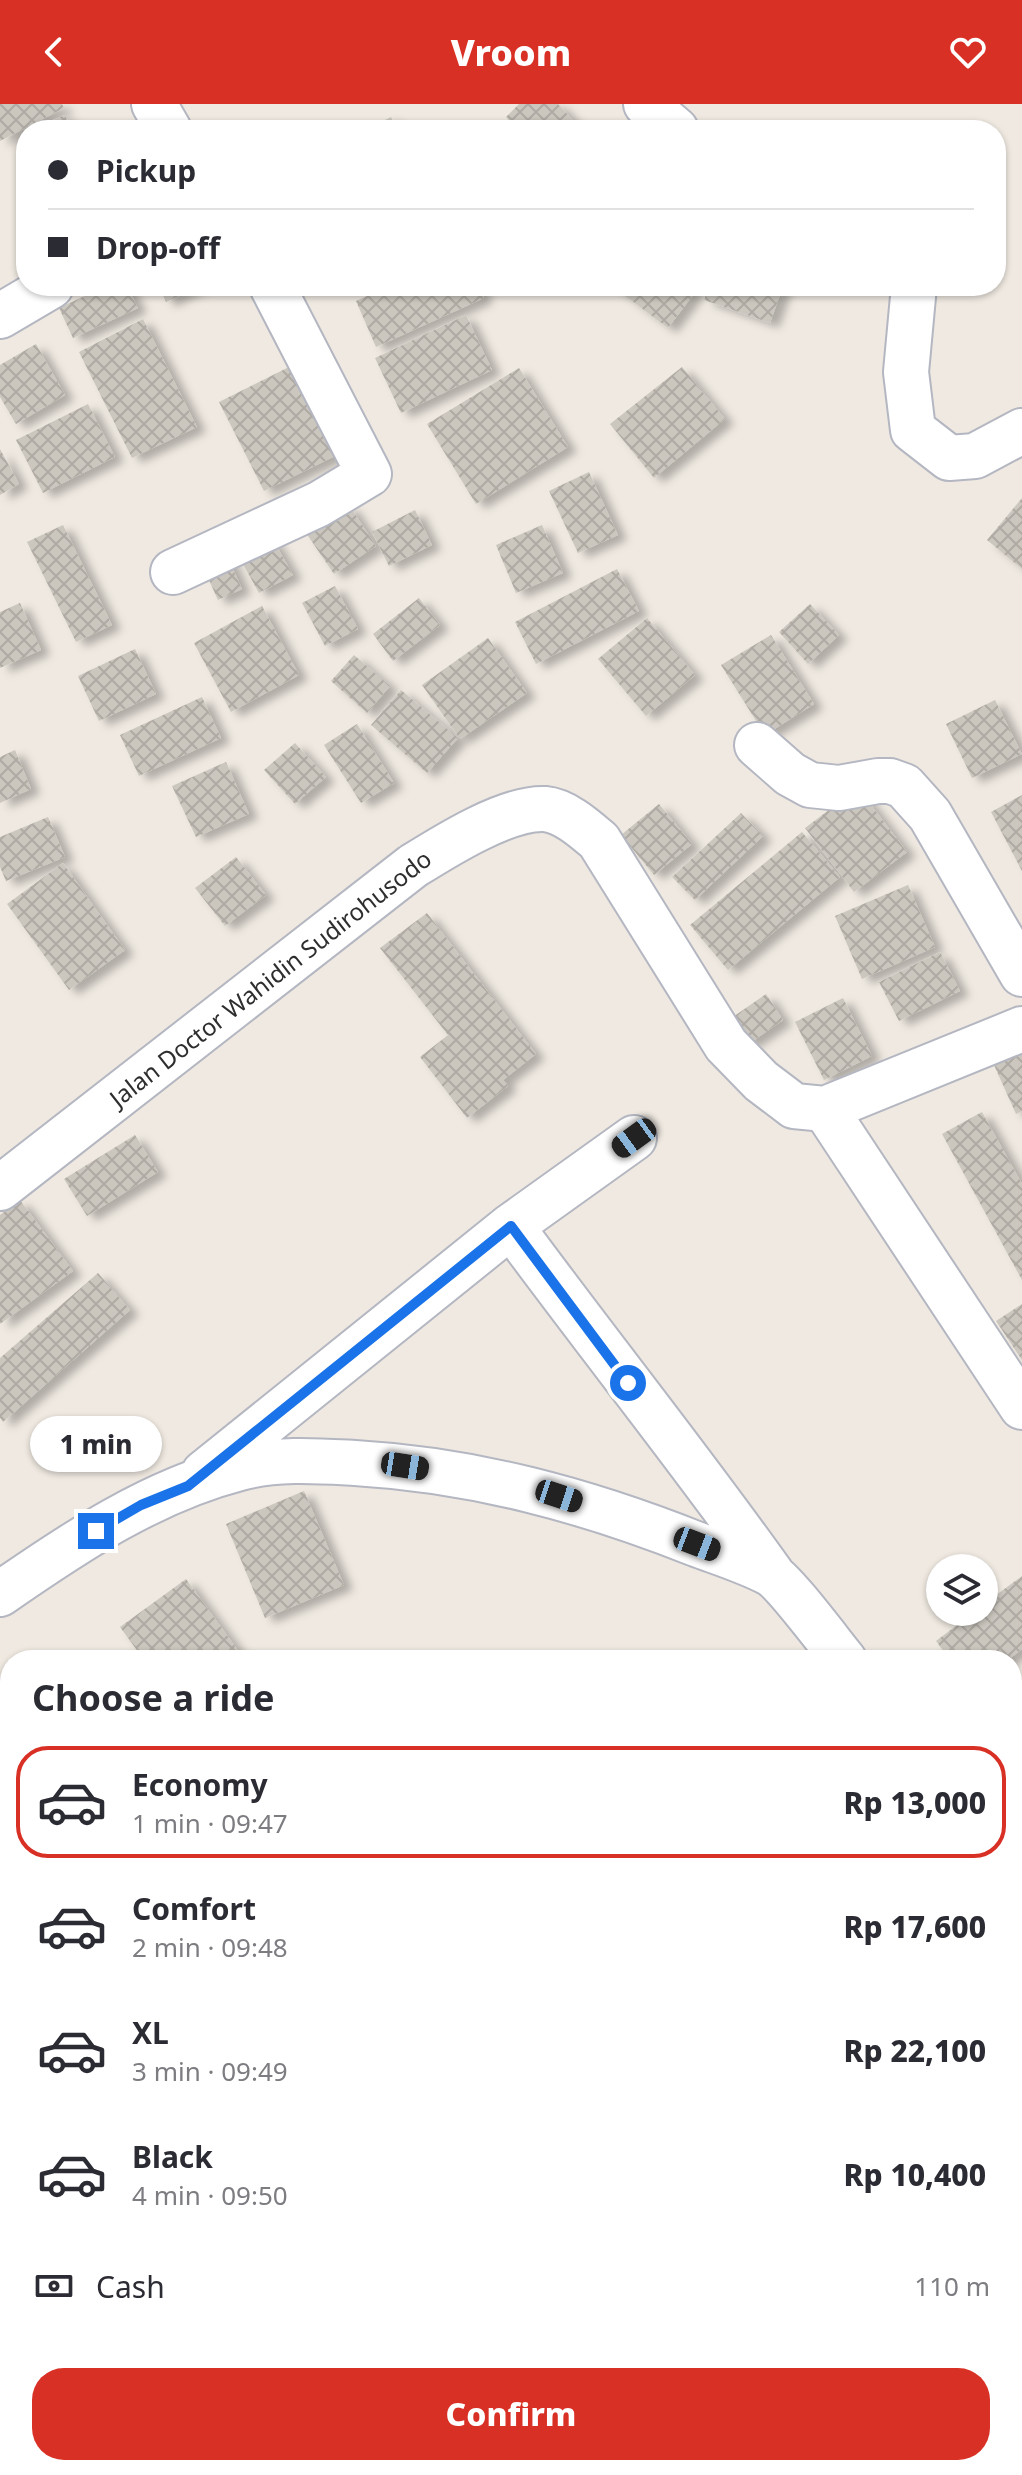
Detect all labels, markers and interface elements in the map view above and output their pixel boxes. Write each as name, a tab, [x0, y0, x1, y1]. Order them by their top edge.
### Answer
text: Vroom	[451, 28, 571, 77]
icon: back	[32, 30, 76, 74]
icon: heart	[946, 30, 990, 74]
text: Pickup	[96, 150, 196, 191]
text: Drop-off	[96, 227, 220, 268]
street label: Jalan Doctor Wahidin Sudirohusodo	[101, 842, 438, 1115]
car	[608, 1114, 660, 1162]
route start	[610, 1365, 646, 1401]
callout: 1 min	[30, 1415, 162, 1471]
text: 1 min	[60, 1426, 132, 1462]
car	[379, 1450, 431, 1482]
car	[532, 1477, 586, 1515]
route end	[78, 1513, 114, 1549]
car	[670, 1524, 724, 1564]
map controls	[926, 1554, 998, 1626]
button: layers	[926, 1554, 998, 1626]
text: Choose a ride	[32, 1673, 274, 1722]
text: Economy	[132, 1764, 268, 1805]
icon: car	[36, 1766, 108, 1838]
text: Rp 13,000	[844, 1782, 986, 1823]
text: 1 min · 09:47	[132, 1805, 288, 1841]
text: Comfort	[132, 1888, 256, 1929]
icon: car	[36, 1890, 108, 1962]
text: Rp 17,600	[844, 1906, 986, 1947]
text: 2 min · 09:48	[132, 1929, 288, 1965]
text: XL	[132, 2012, 169, 2053]
icon: car	[36, 2014, 108, 2086]
text: Rp 22,100	[844, 2030, 986, 2071]
text: 3 min · 09:49	[132, 2053, 288, 2089]
text: Black	[132, 2136, 213, 2177]
icon: car	[36, 2138, 108, 2210]
text: Rp 10,400	[844, 2154, 986, 2195]
text: 4 min · 09:50	[132, 2177, 288, 2213]
icon: cash	[32, 2264, 76, 2308]
text: Cash	[96, 2266, 165, 2307]
text: 110 m	[914, 2268, 990, 2304]
button: Confirm	[32, 2368, 990, 2460]

